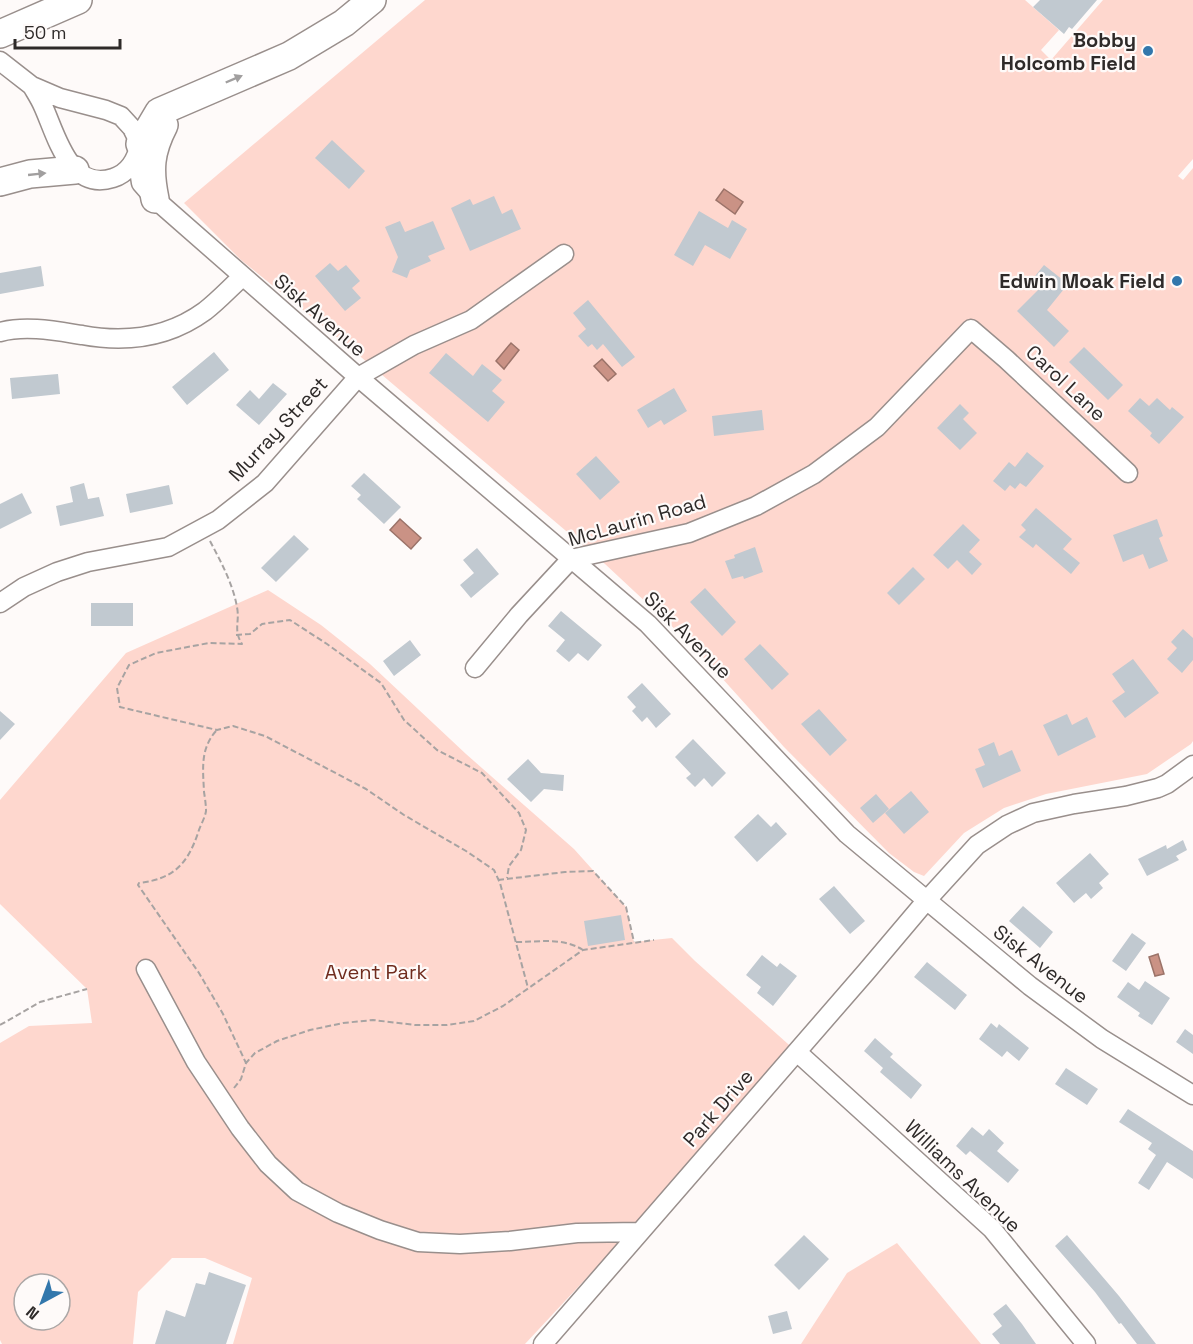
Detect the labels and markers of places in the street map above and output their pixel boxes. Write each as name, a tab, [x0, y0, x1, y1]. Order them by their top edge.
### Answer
place label: Bobby Holcomb Field	[1001, 27, 1136, 76]
marker: Bobby Holcomb Field	[1141, 44, 1155, 58]
place label: Edwin Moak Field	[999, 268, 1165, 294]
marker: Edwin Moak Field	[1170, 274, 1184, 288]

